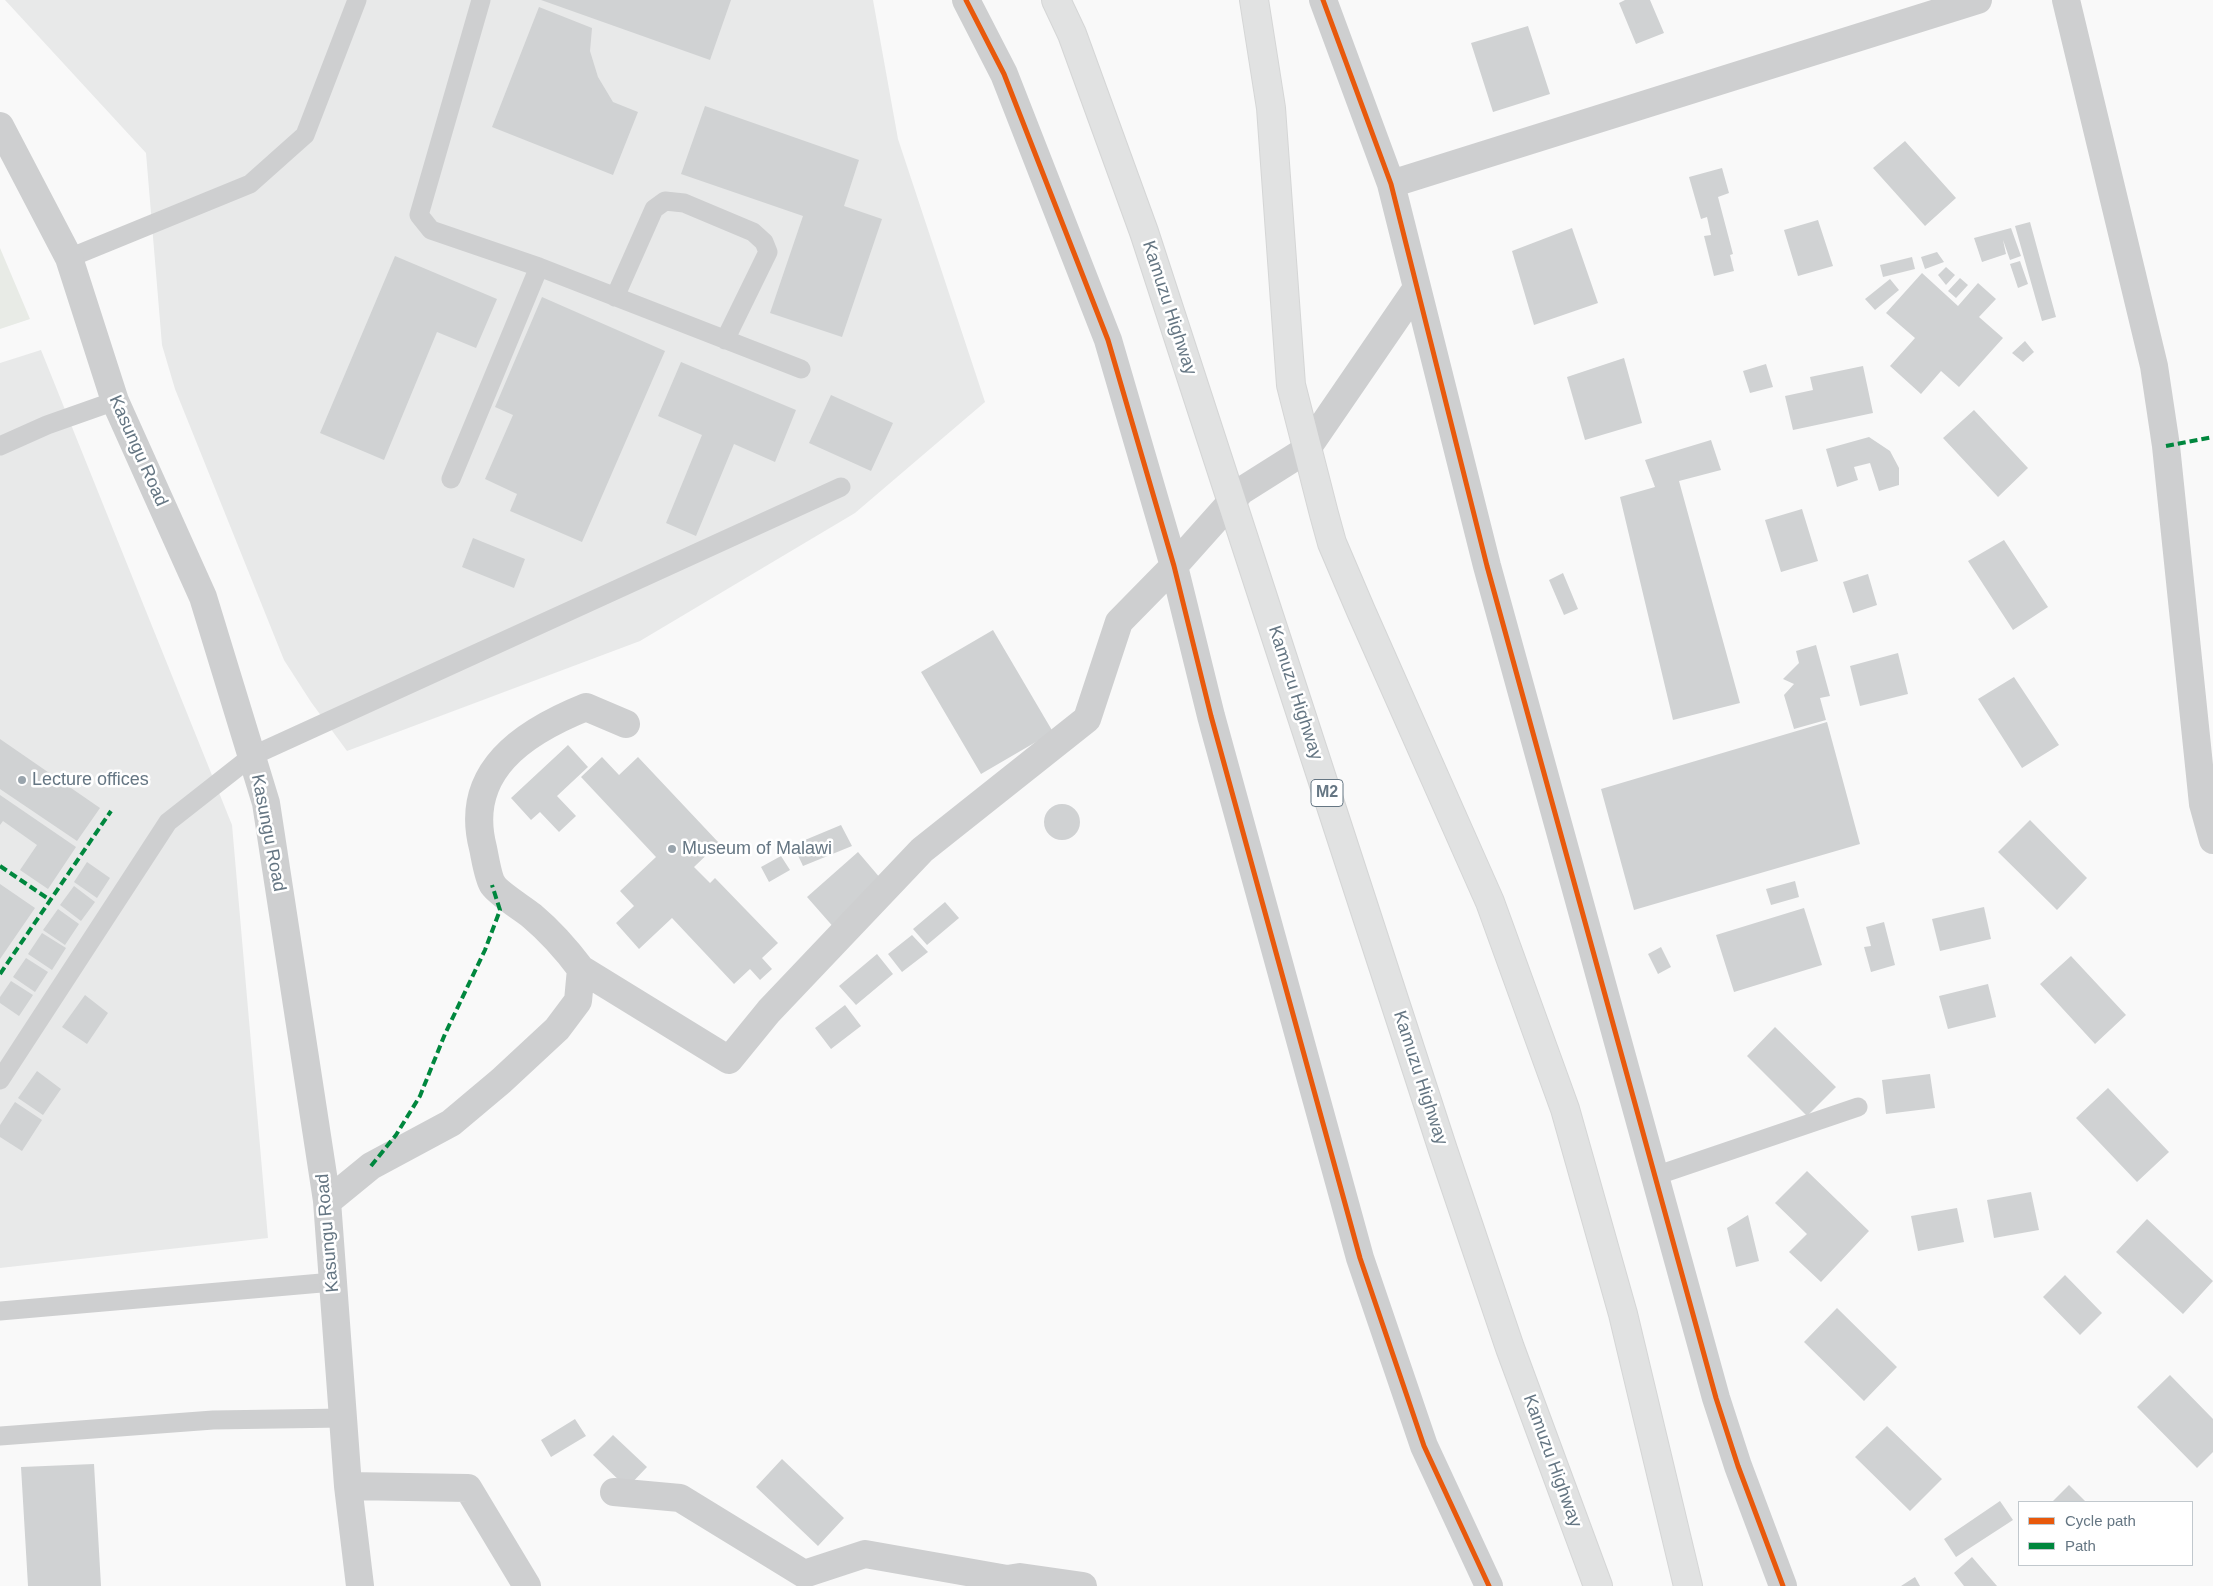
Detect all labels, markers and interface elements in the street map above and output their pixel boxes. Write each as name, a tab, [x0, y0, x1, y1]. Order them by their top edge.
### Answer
street label: Kamuzu Highway	[1137, 238, 1201, 378]
street label: Kasungu Road	[104, 392, 172, 510]
street label: Kamuzu Highway	[1263, 623, 1327, 763]
place label: Lecture offices	[32, 769, 149, 791]
street label: Kasungu Road	[246, 772, 290, 894]
marker: Lecture offices	[16, 774, 28, 786]
road number: M2	[1311, 780, 1343, 806]
place label: Museum of Malawi	[682, 838, 832, 860]
marker: Museum of Malawi	[666, 843, 678, 855]
street label: Kamuzu Highway	[1388, 1008, 1452, 1148]
street label: Kasungu Road	[312, 1173, 344, 1293]
street label: Kamuzu Highway	[1518, 1391, 1586, 1531]
legend	[2018, 1501, 2193, 1566]
text: Cycle path	[2065, 1512, 2136, 1529]
text: Path	[2065, 1537, 2096, 1554]

